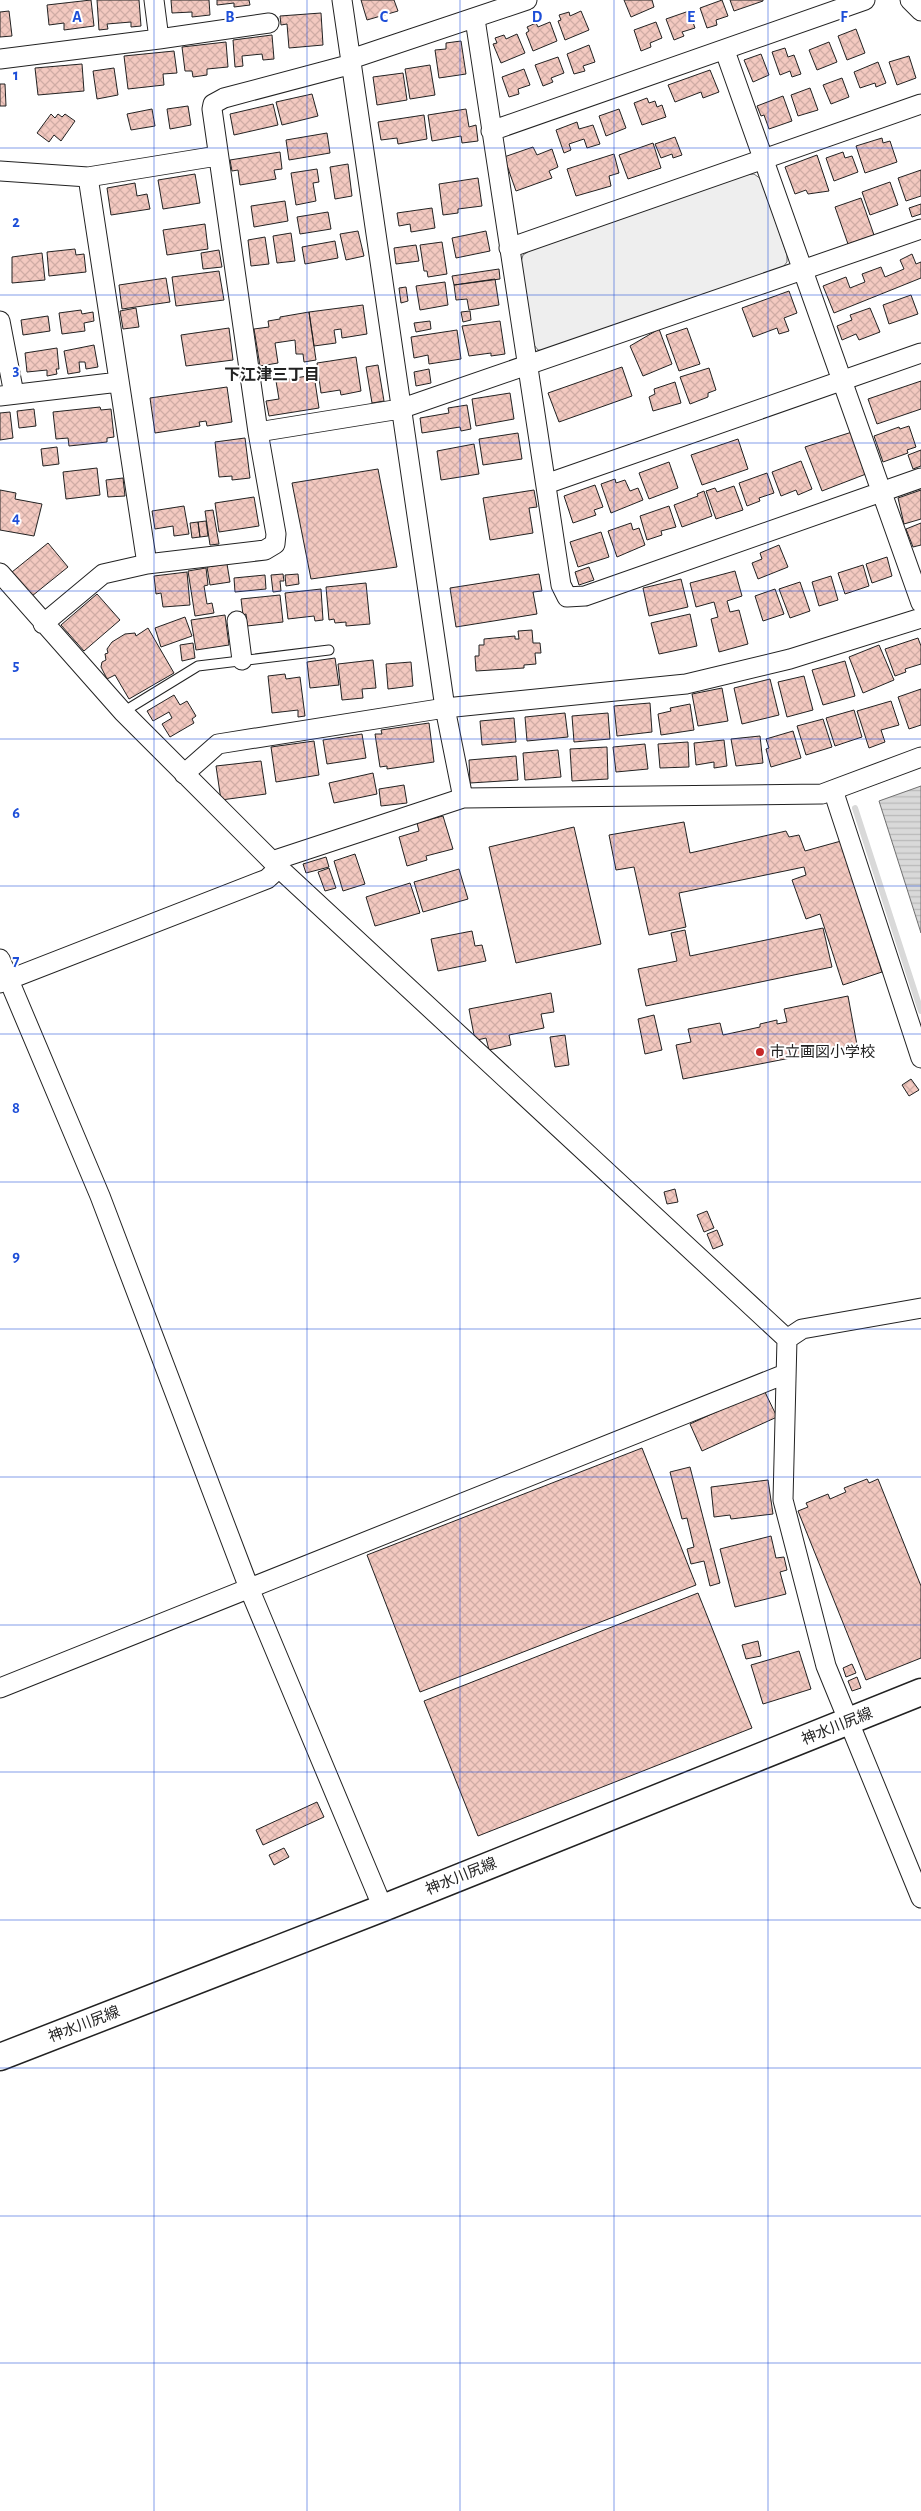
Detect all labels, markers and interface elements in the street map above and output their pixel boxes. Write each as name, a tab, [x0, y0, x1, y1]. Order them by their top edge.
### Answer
text: A	[72, 9, 82, 25]
text: B	[225, 9, 235, 25]
text: C	[380, 9, 389, 25]
text: D	[532, 9, 543, 25]
text: E	[687, 9, 695, 25]
text: F	[840, 9, 848, 25]
text: 1	[13, 67, 19, 83]
text: 2	[12, 214, 20, 230]
text: 3	[13, 362, 20, 378]
district label: 下江津三丁目	[224, 366, 320, 383]
text: 4	[12, 510, 20, 526]
text: 5	[13, 657, 20, 673]
text: 6	[12, 805, 20, 821]
text: 7	[13, 953, 20, 969]
place label: 市立画図小学校	[770, 1044, 875, 1060]
marker: 市立画図小学校	[754, 1046, 766, 1058]
text: 8	[12, 1100, 20, 1116]
text: 9	[12, 1248, 20, 1264]
street label: 神水川尻線	[799, 1705, 875, 1747]
street label: 神水川尻線	[423, 1855, 499, 1897]
street label: 神水川尻線	[46, 2003, 122, 2045]

